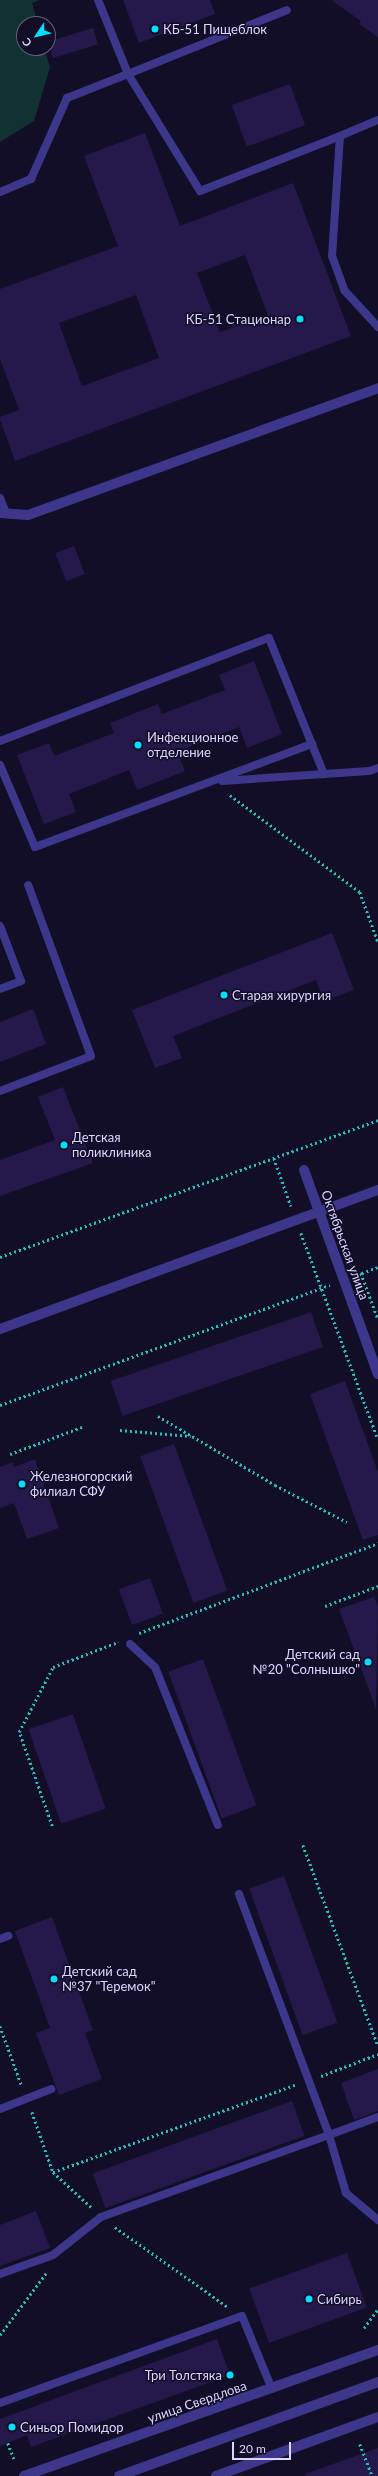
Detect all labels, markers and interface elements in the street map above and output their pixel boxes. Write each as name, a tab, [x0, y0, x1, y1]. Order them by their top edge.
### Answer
north arrow	[16, 16, 56, 56]
place label: КБ-51 Пищеблок	[163, 21, 267, 37]
marker: КБ-51 Пищеблок	[150, 24, 160, 34]
text: С	[19, 36, 34, 49]
place label: КБ-51 Стационар	[186, 311, 291, 327]
marker: КБ-51 Стационар	[294, 313, 306, 325]
place label: Инфекционное отделение	[147, 730, 238, 761]
marker: Инфекционное отделение	[132, 739, 144, 751]
place label: Старая хирургия	[232, 987, 331, 1003]
marker: Старая хирургия	[219, 990, 229, 1000]
place label: Детская поликлиника	[72, 1130, 151, 1161]
marker: Детская поликлиника	[59, 1140, 69, 1150]
street label: Октябрьская улица	[318, 1188, 372, 1302]
place label: Железногорский филиал СФУ	[30, 1469, 132, 1500]
marker: Железногорский филиал СФУ	[17, 1479, 27, 1489]
place label: Детский сад №20 "Солнышко"	[253, 1647, 360, 1678]
marker: Детский сад №20 "Солнышко"	[363, 1657, 373, 1667]
place label: Детский сад №37 "Теремок"	[62, 1964, 155, 1995]
marker: Детский сад №37 "Теремок"	[49, 1974, 59, 1984]
place label: Сибирь	[317, 2291, 362, 2307]
marker: Сибирь	[304, 2294, 314, 2304]
place label: Три Толстяка	[145, 2367, 222, 2383]
marker: Три Толстяка	[225, 2370, 235, 2380]
street label: улица Свердлова	[145, 2378, 249, 2426]
place label: Синьор Помидор	[20, 2419, 124, 2435]
marker: Синьор Помидор	[7, 2422, 17, 2432]
scale bar	[234, 2434, 293, 2460]
text: 20 m	[239, 2441, 266, 2456]

